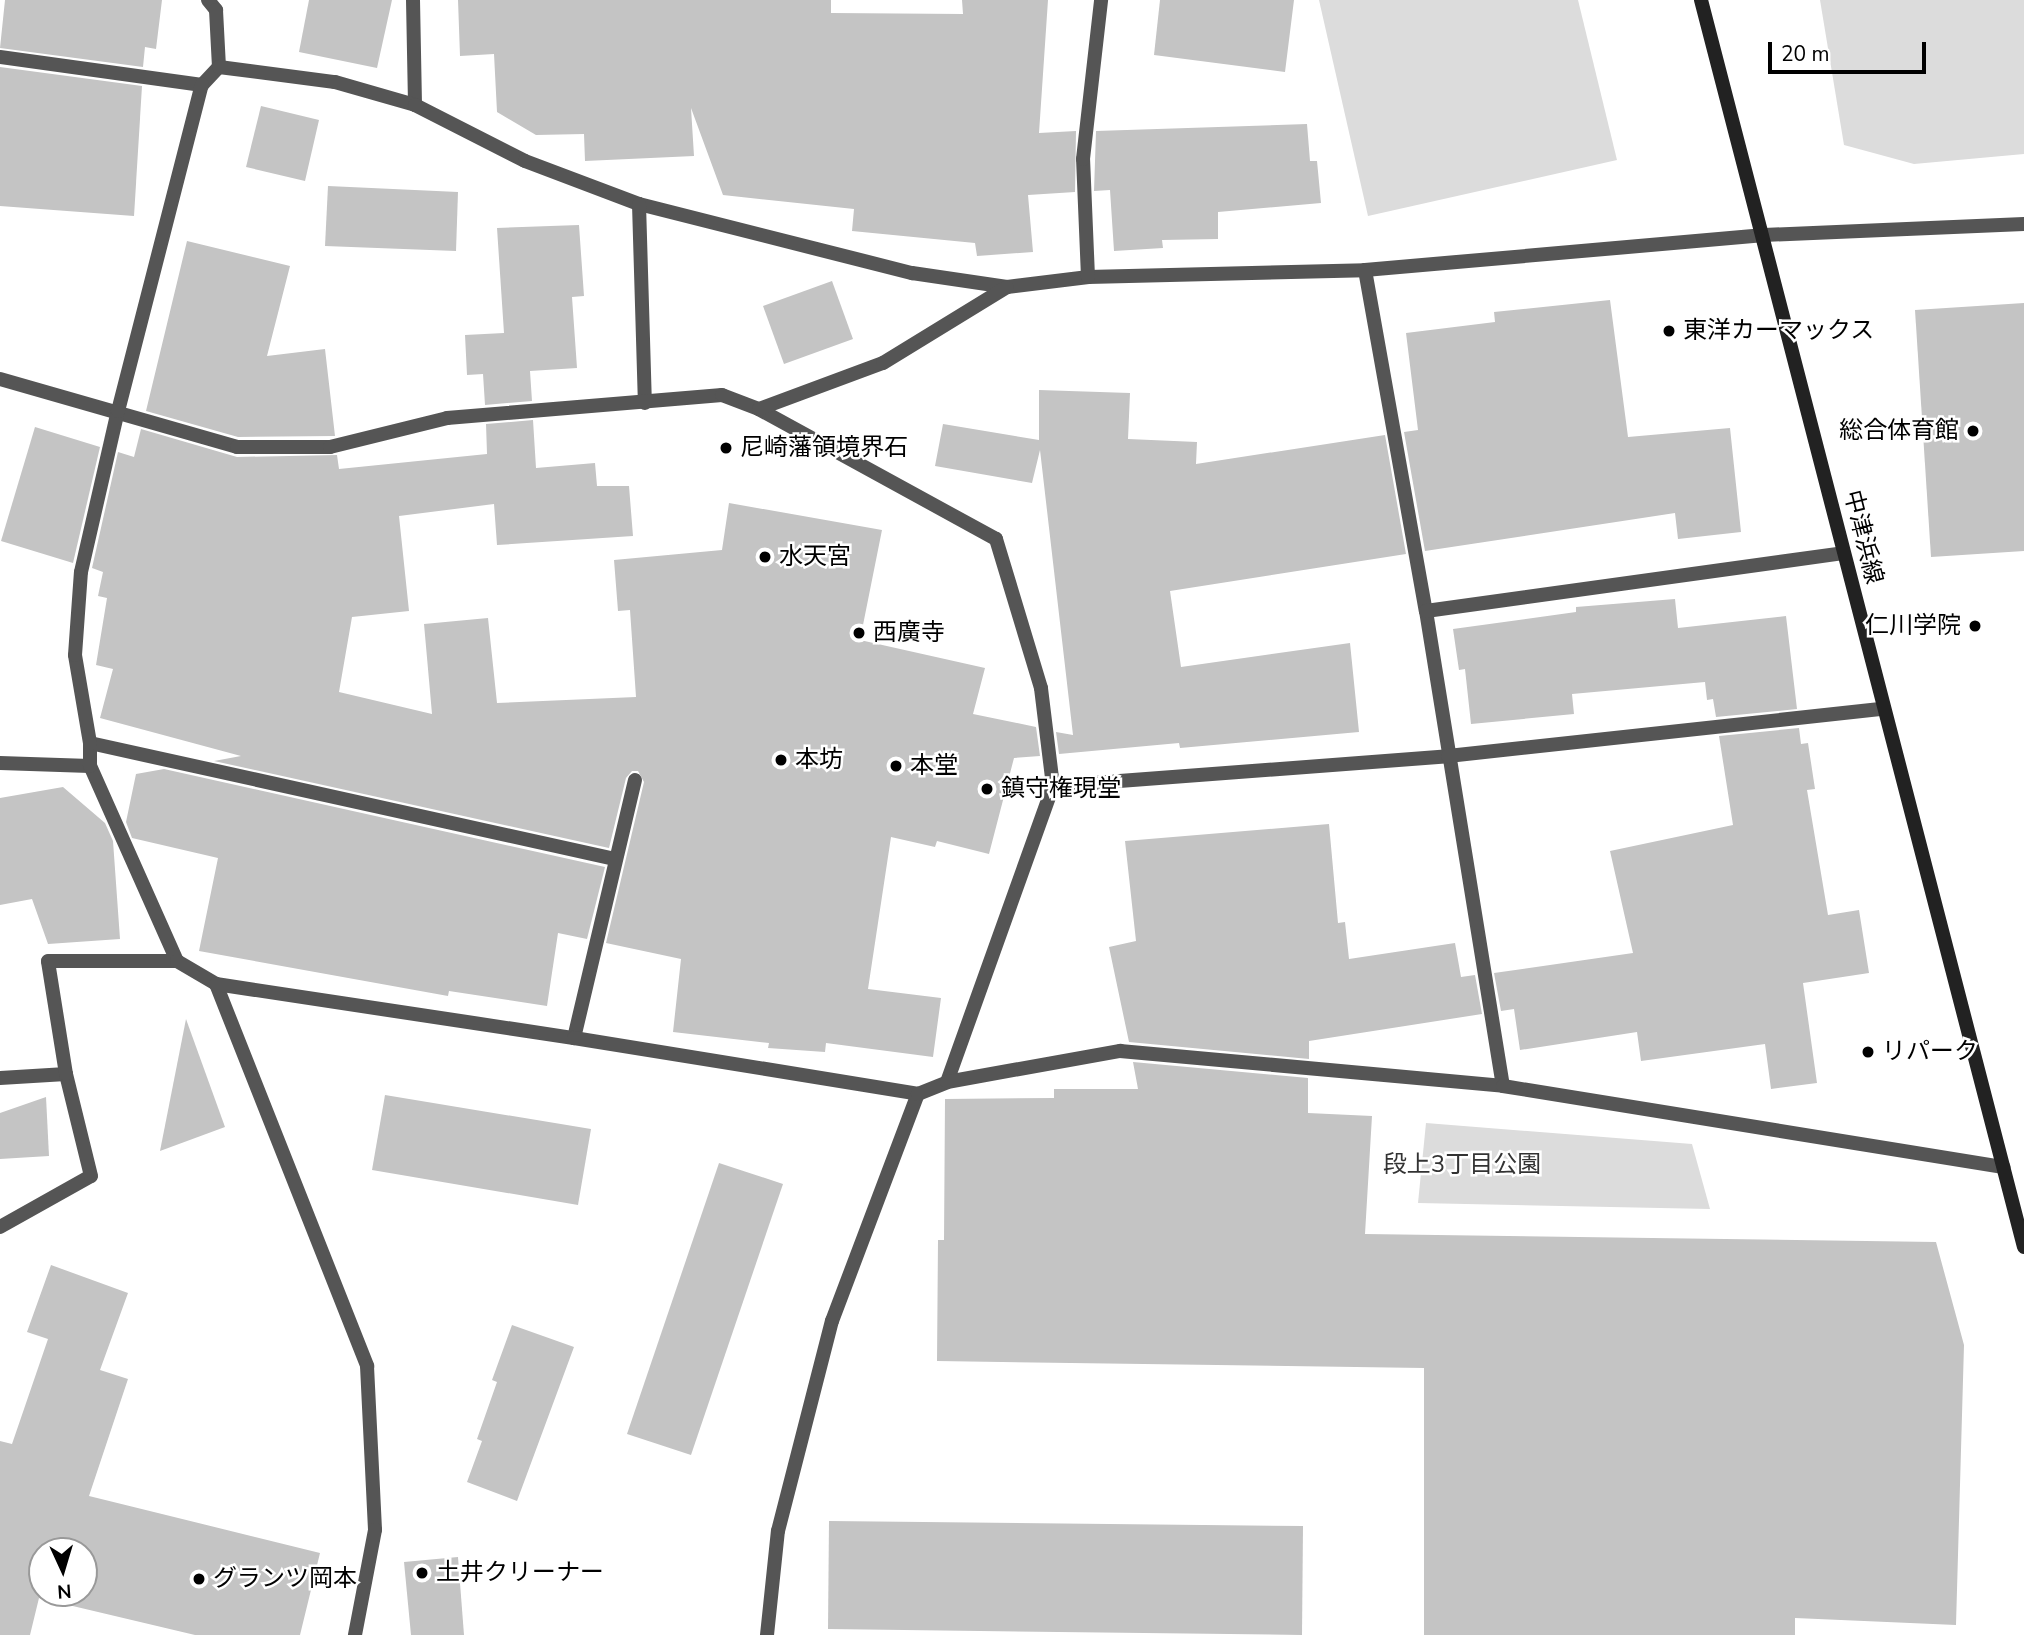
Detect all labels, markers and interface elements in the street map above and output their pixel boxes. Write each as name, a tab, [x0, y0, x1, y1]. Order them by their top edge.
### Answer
scale bar	[1772, 28, 1930, 72]
text: 20 m	[1781, 40, 1830, 68]
place label: 東洋カーマックス	[1683, 317, 1875, 345]
marker: 東洋カーマックス	[1661, 323, 1677, 339]
place label: 総合体育館	[1839, 417, 1959, 445]
marker: 総合体育館	[1965, 423, 1981, 439]
place label: 尼崎藩領境界石	[740, 434, 908, 462]
marker: 尼崎藩領境界石	[718, 440, 734, 456]
street label: 中津浜線	[1837, 487, 1889, 587]
place label: 水天宮	[779, 543, 851, 571]
marker: 水天宮	[757, 549, 773, 565]
place label: 仁川学院	[1865, 612, 1961, 640]
marker: 仁川学院	[1967, 618, 1983, 634]
place label: 西廣寺	[873, 619, 945, 647]
marker: 西廣寺	[851, 625, 867, 641]
place label: 本坊	[795, 746, 843, 774]
marker: 本坊	[773, 752, 789, 768]
place label: 本堂	[910, 752, 958, 780]
marker: 本堂	[888, 758, 904, 774]
place label: 鎮守権現堂	[1001, 775, 1121, 803]
marker: 鎮守権現堂	[979, 781, 995, 797]
place label: リパーク	[1882, 1038, 1978, 1066]
marker: リパーク	[1860, 1044, 1876, 1060]
park label: 段上3丁目公園	[1383, 1151, 1541, 1179]
north arrow	[28, 1537, 98, 1607]
place label: 土井クリーナー	[436, 1559, 604, 1587]
place label: グランツ岡本	[213, 1565, 357, 1593]
marker: 土井クリーナー	[414, 1565, 430, 1581]
marker: グランツ岡本	[191, 1571, 207, 1587]
text: N	[56, 1577, 72, 1604]

